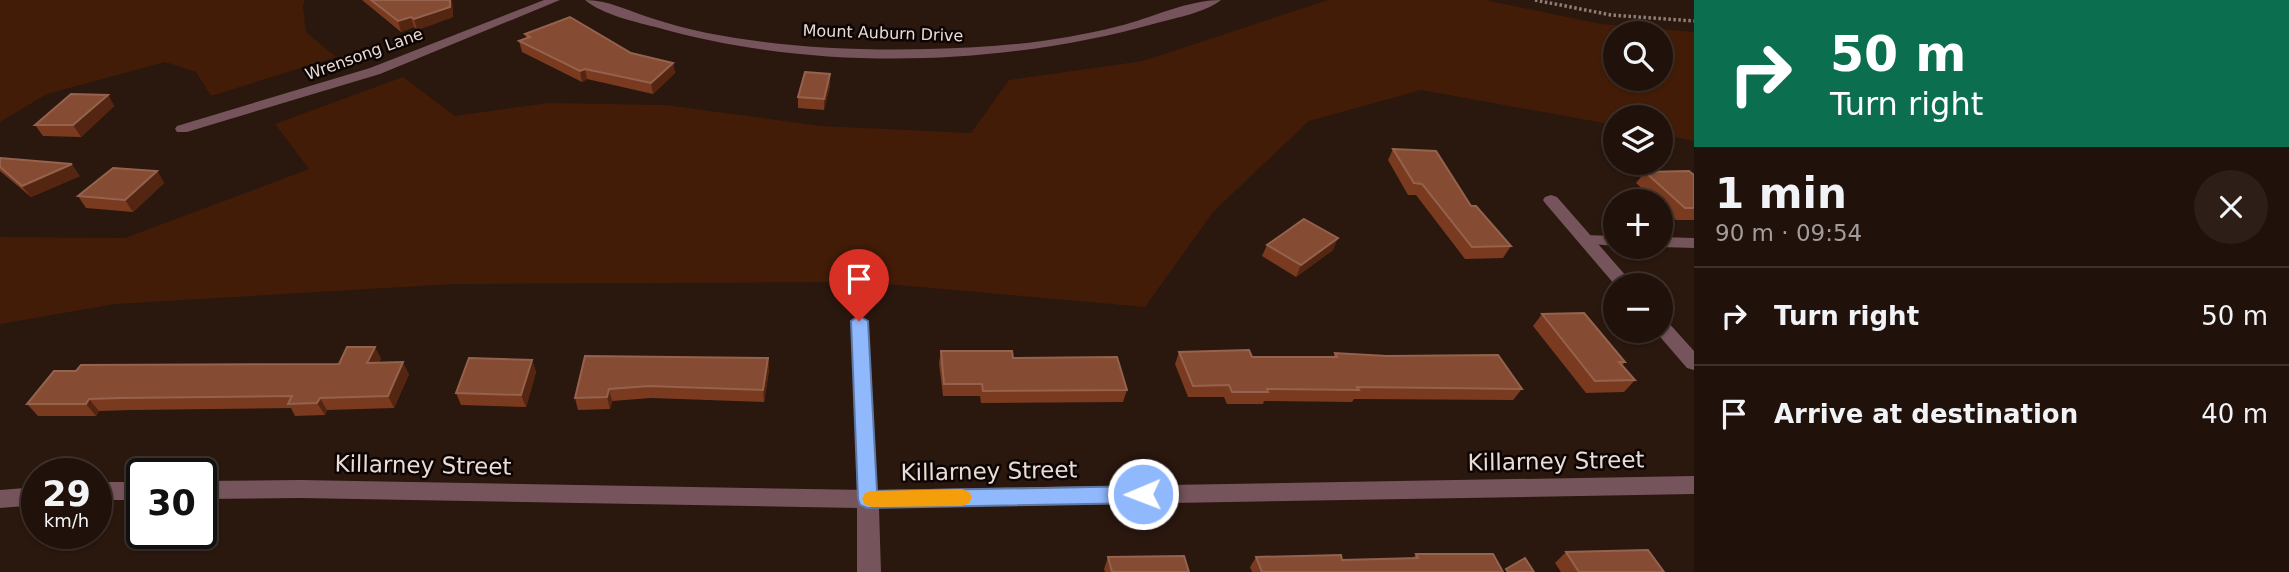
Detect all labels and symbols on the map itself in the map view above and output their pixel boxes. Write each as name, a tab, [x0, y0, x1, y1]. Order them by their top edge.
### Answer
street label: Mount Auburn Drive	[802, 21, 964, 45]
street label: Wrensong Lane	[303, 24, 425, 84]
pin	[829, 249, 889, 321]
street label: Killarney Street	[1467, 446, 1645, 476]
street label: Killarney Street	[334, 450, 512, 480]
street label: Killarney Street	[900, 456, 1078, 486]
position arrow	[1106, 457, 1180, 531]
speed limit sign: 30	[126, 458, 217, 549]

